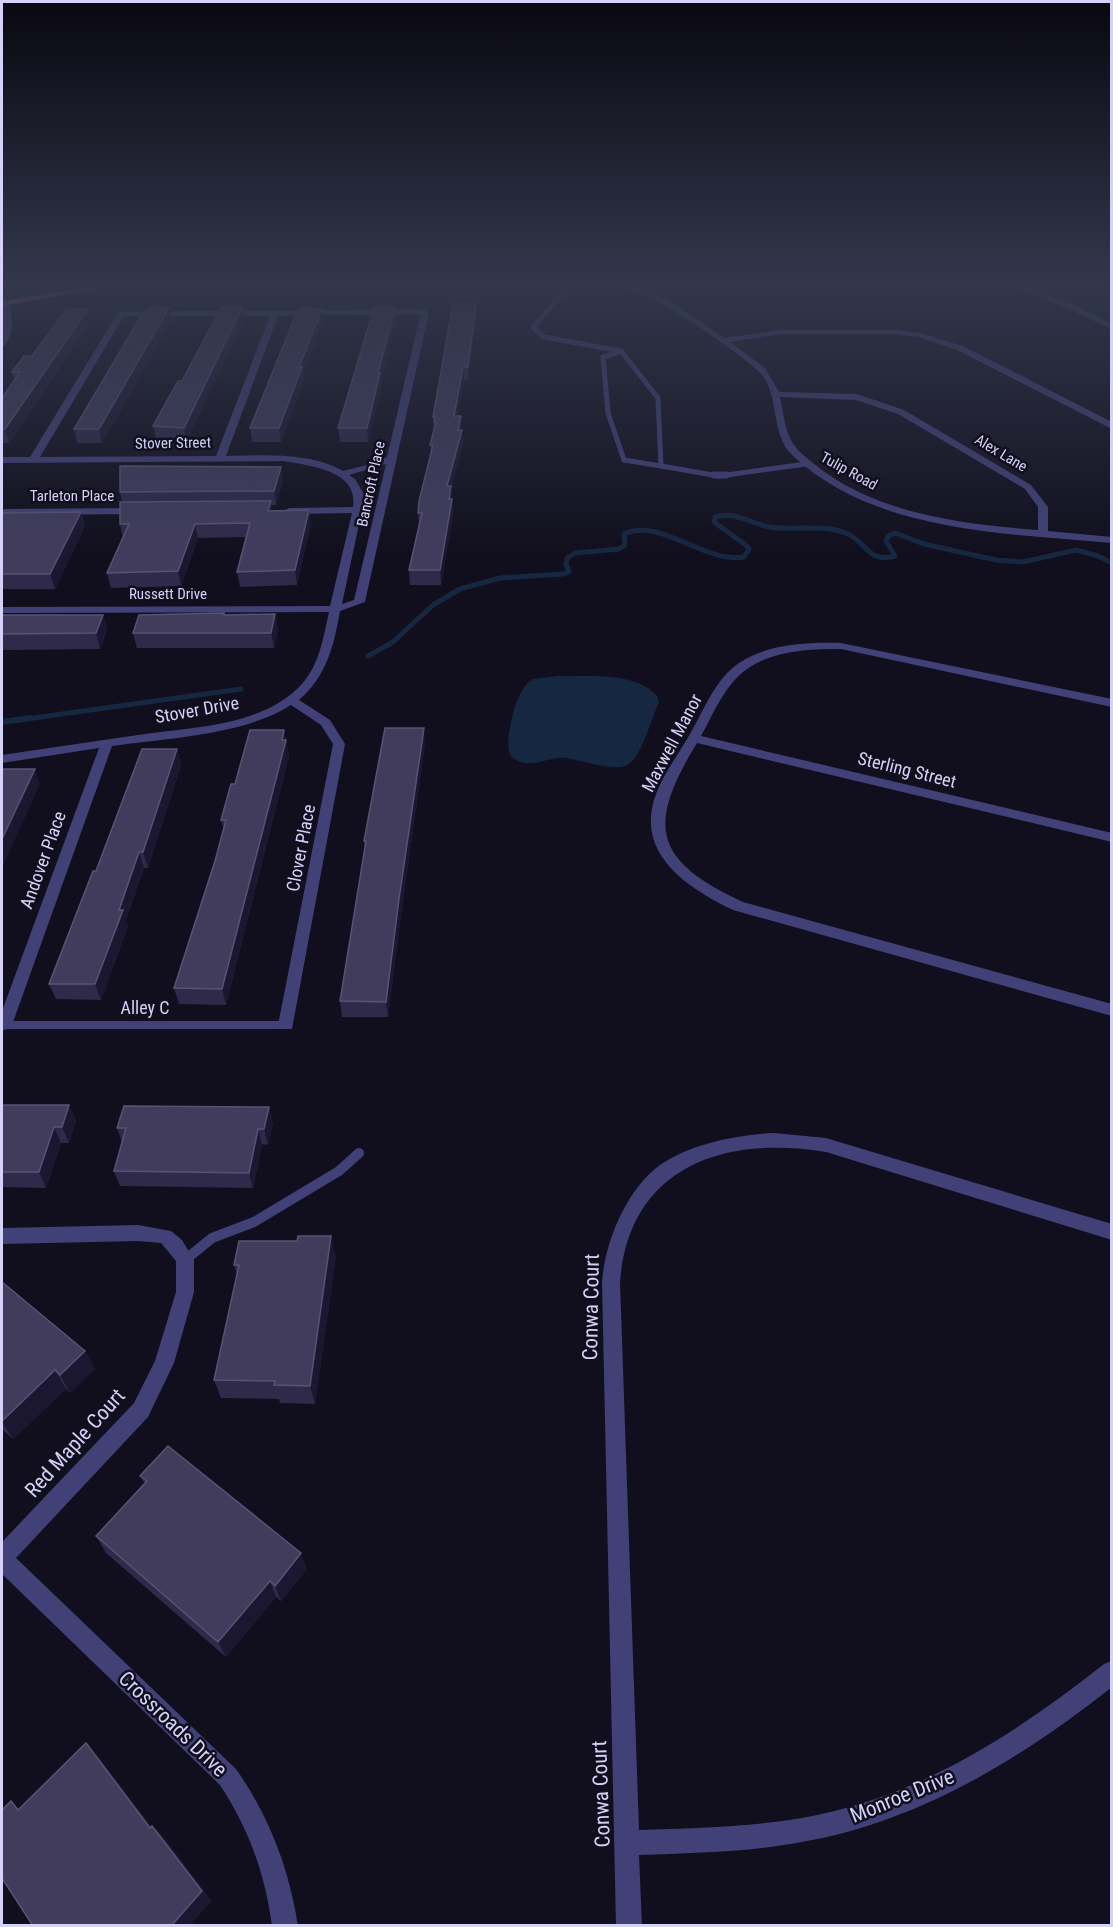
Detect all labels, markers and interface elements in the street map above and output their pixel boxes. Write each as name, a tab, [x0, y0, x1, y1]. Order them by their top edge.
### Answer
street label: Alex Lane	[972, 430, 1030, 476]
street label: Stover Street	[135, 433, 211, 453]
street label: Bancroft Place	[353, 440, 389, 528]
street label: Tulip Road	[817, 448, 881, 494]
street label: Tarleton Place	[30, 487, 114, 505]
street label: Russett Drive	[129, 585, 207, 603]
street label: Maxwell Manor	[637, 690, 706, 795]
street label: Stover Drive	[153, 692, 241, 727]
street label: Sterling Street	[856, 747, 959, 792]
street label: Clover Place	[282, 803, 319, 893]
street label: Andover Place	[15, 808, 70, 911]
street label: Alley C	[121, 997, 169, 1018]
street label: Conwa Court	[578, 1253, 604, 1361]
street label: Red Maple Court	[20, 1384, 130, 1502]
street label: Crossroads Drive	[114, 1666, 232, 1782]
street label: Conwa Court	[587, 1740, 615, 1848]
street label: Monroe Drive	[847, 1764, 958, 1828]

